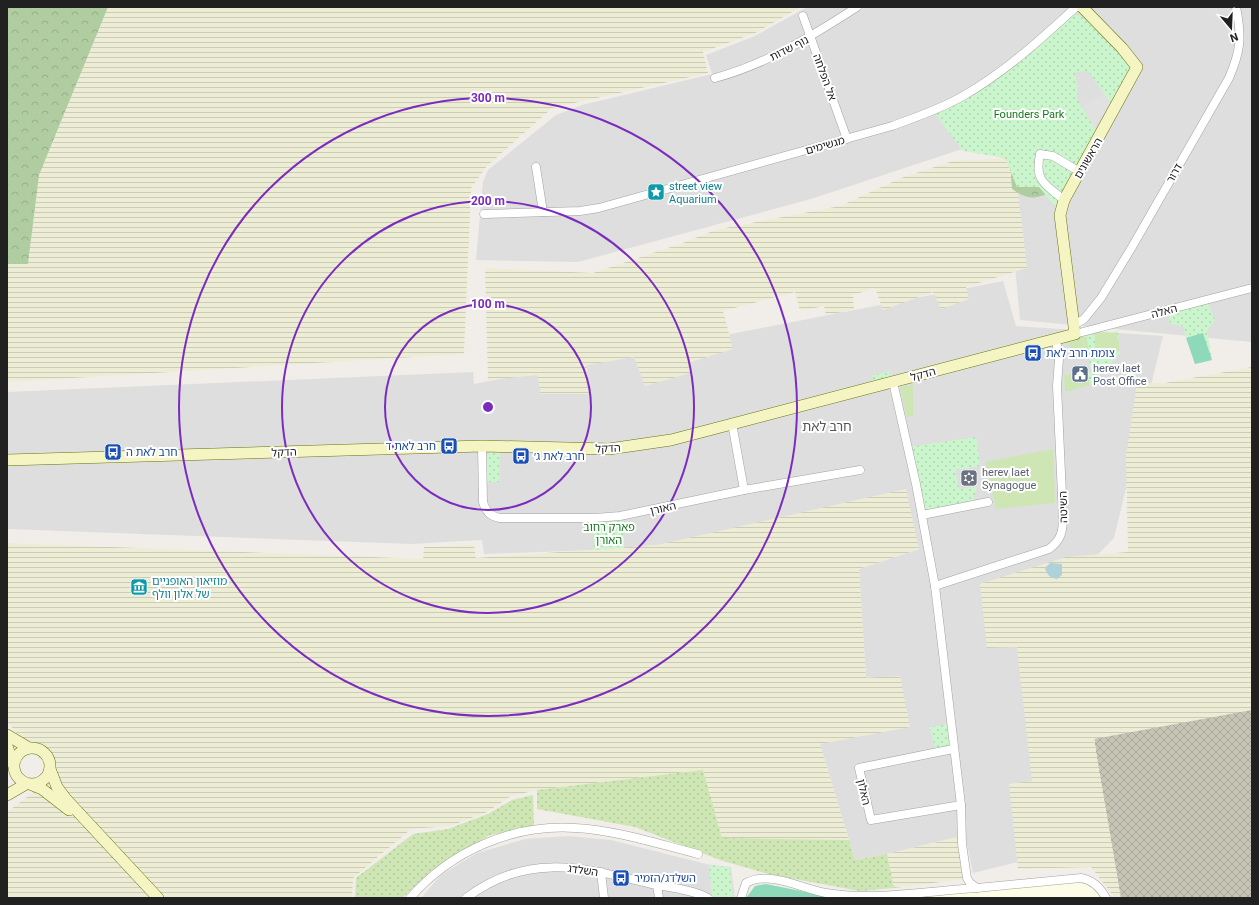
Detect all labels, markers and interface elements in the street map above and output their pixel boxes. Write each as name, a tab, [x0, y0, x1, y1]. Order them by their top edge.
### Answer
north arrow	[1211, 8, 1251, 48]
text: N	[1228, 30, 1240, 44]
street label: נוף שדות	[768, 33, 811, 64]
street label: אל הפלחה	[810, 52, 839, 102]
text: 300 m	[471, 91, 505, 105]
park label: Founders Park	[994, 108, 1065, 121]
street label: מגשימים	[804, 134, 846, 157]
street label: הראשונים	[1072, 135, 1105, 181]
street label: דרור	[1164, 161, 1185, 185]
place label: street view Aquarium	[669, 180, 723, 206]
place icon: street view Aquarium	[646, 182, 666, 202]
text: 200 m	[471, 194, 505, 208]
text: 100 m	[471, 297, 505, 311]
street label: האלה	[1150, 302, 1179, 321]
bus stop icon: צומת חרב לאת	[1023, 343, 1043, 363]
place label: צומת חרב לאת	[1046, 347, 1115, 360]
place label: herev laet Post Office	[1093, 362, 1147, 388]
public building icon: herev laet Post Office	[1070, 364, 1090, 384]
street label: הדקל	[909, 365, 937, 384]
centre of rings	[481, 400, 495, 414]
district label: חרב לאת	[802, 419, 852, 434]
bus stop icon: חרב לאת ד	[439, 436, 459, 456]
place label: חרב לאת ד	[385, 440, 436, 453]
bus stop icon: חרב לאת ה	[103, 442, 123, 462]
street label: הדקל	[595, 442, 621, 455]
place label: חרב לאת ה	[126, 446, 177, 459]
street label: הדקל	[271, 446, 297, 459]
bus stop icon: חרב לאת ג׳	[511, 446, 531, 466]
place label: חרב לאת ג׳	[534, 450, 585, 463]
place label: herev laet Synagogue	[982, 466, 1036, 492]
synagogue icon: herev laet Synagogue	[959, 468, 979, 488]
street label: השיטה	[1057, 491, 1070, 523]
street label: האורן	[649, 499, 678, 518]
park label: פארק רחוב האורן	[583, 521, 635, 547]
place label: מוזיאון האופניים של אלון וולף	[152, 575, 227, 601]
museum icon: מוזיאון האופניים של אלון וולף	[129, 577, 149, 597]
street label: האלון	[854, 778, 873, 807]
street label: השלדג	[567, 862, 599, 879]
bus stop icon: השלדג/הזמיר	[611, 868, 631, 888]
place label: השלדג/הזמיר	[634, 872, 696, 885]

